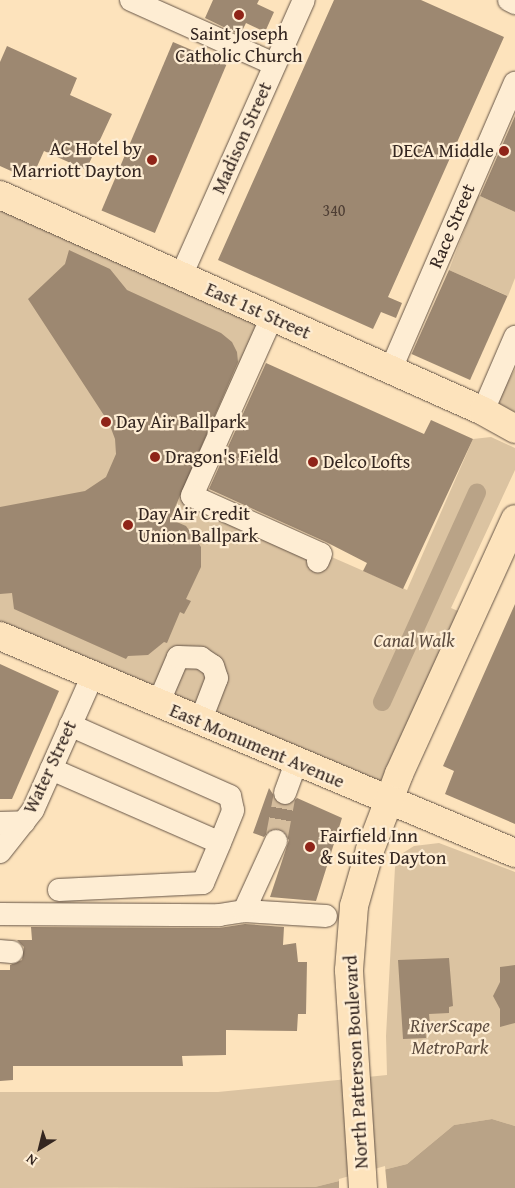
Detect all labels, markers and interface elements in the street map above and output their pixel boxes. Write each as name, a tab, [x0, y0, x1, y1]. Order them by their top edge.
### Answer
marker: Saint Joseph Catholic Church	[233, 9, 245, 21]
place label: Saint Joseph Catholic Church	[175, 23, 303, 67]
street label: Madison Street	[207, 78, 277, 198]
place label: AC Hotel by Marriott Dayton	[12, 138, 142, 182]
place label: DECA Middle	[392, 140, 494, 162]
marker: DECA Middle	[498, 145, 510, 157]
marker: AC Hotel by Marriott Dayton	[146, 154, 158, 166]
street label: Race Street	[424, 180, 480, 272]
house number: 340	[322, 200, 346, 220]
street label: East 1st Street	[202, 278, 314, 344]
place label: Day Air Ballpark	[116, 411, 246, 433]
marker: Day Air Ballpark	[100, 416, 112, 428]
place label: Dragon's Field	[165, 446, 279, 468]
marker: Dragon's Field	[149, 451, 161, 463]
place label: Delco Lofts	[323, 451, 410, 473]
marker: Delco Lofts	[307, 456, 319, 468]
place label: Day Air Credit Union Ballpark	[138, 503, 258, 547]
marker: Day Air Credit Union Ballpark	[122, 519, 134, 531]
park label: Canal Walk	[373, 630, 455, 652]
street label: East Monument Avenue	[166, 699, 348, 793]
street label: Water Street	[19, 717, 81, 817]
place label: Fairfield Inn & Suites Dayton	[320, 825, 446, 869]
marker: Fairfield Inn & Suites Dayton	[304, 841, 316, 853]
street label: North Patterson Boulevard	[339, 955, 373, 1169]
park label: RiverScape MetroPark	[410, 1015, 490, 1059]
north arrow	[15, 1123, 65, 1173]
text: N	[22, 1149, 41, 1171]

